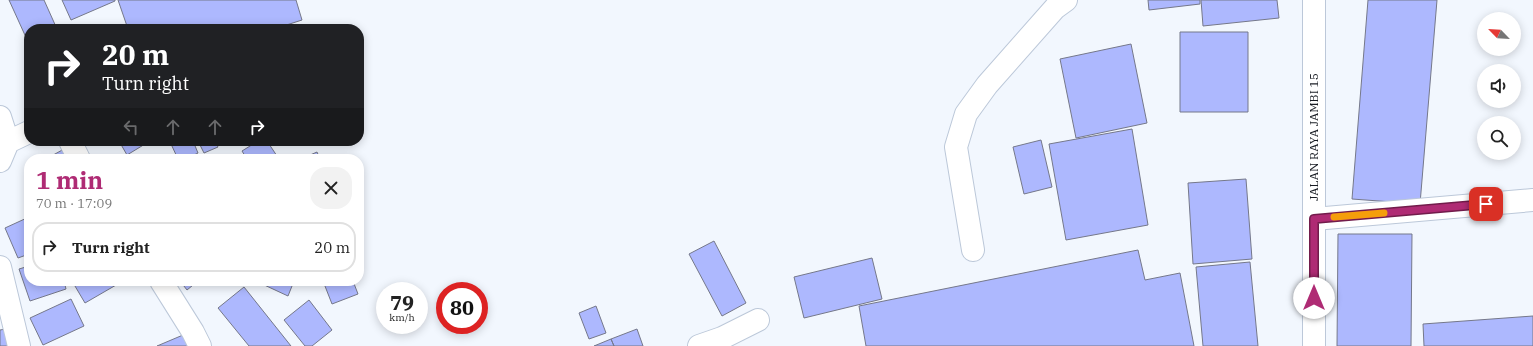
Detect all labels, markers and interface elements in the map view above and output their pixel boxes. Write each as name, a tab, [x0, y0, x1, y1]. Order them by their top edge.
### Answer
north arrow	[1477, 12, 1521, 56]
map controls	[1477, 12, 1521, 160]
text: 20 m	[102, 36, 169, 73]
icon: right	[36, 40, 88, 92]
button: sound	[1477, 64, 1521, 108]
text: Turn right	[102, 72, 189, 95]
street label: JALAN RAYA JAMBI 15	[1306, 73, 1321, 201]
icon: left	[120, 116, 142, 138]
icon: ahead	[162, 116, 184, 138]
icon: ahead	[204, 116, 226, 138]
icon: right	[246, 116, 268, 138]
button: search	[1477, 116, 1521, 160]
text: 1 min	[36, 164, 103, 196]
button: close	[310, 167, 352, 209]
pin	[1469, 187, 1503, 221]
icon: arrive	[1475, 193, 1497, 215]
text: 70 m · 17:09	[36, 195, 112, 212]
icon: right	[38, 236, 60, 258]
text: Turn right	[72, 238, 150, 257]
text: 20 m	[314, 238, 350, 257]
position arrow	[1293, 277, 1335, 319]
speed limit sign: 80	[436, 282, 488, 334]
text: 79	[390, 289, 414, 316]
text: km/h	[389, 311, 415, 324]

